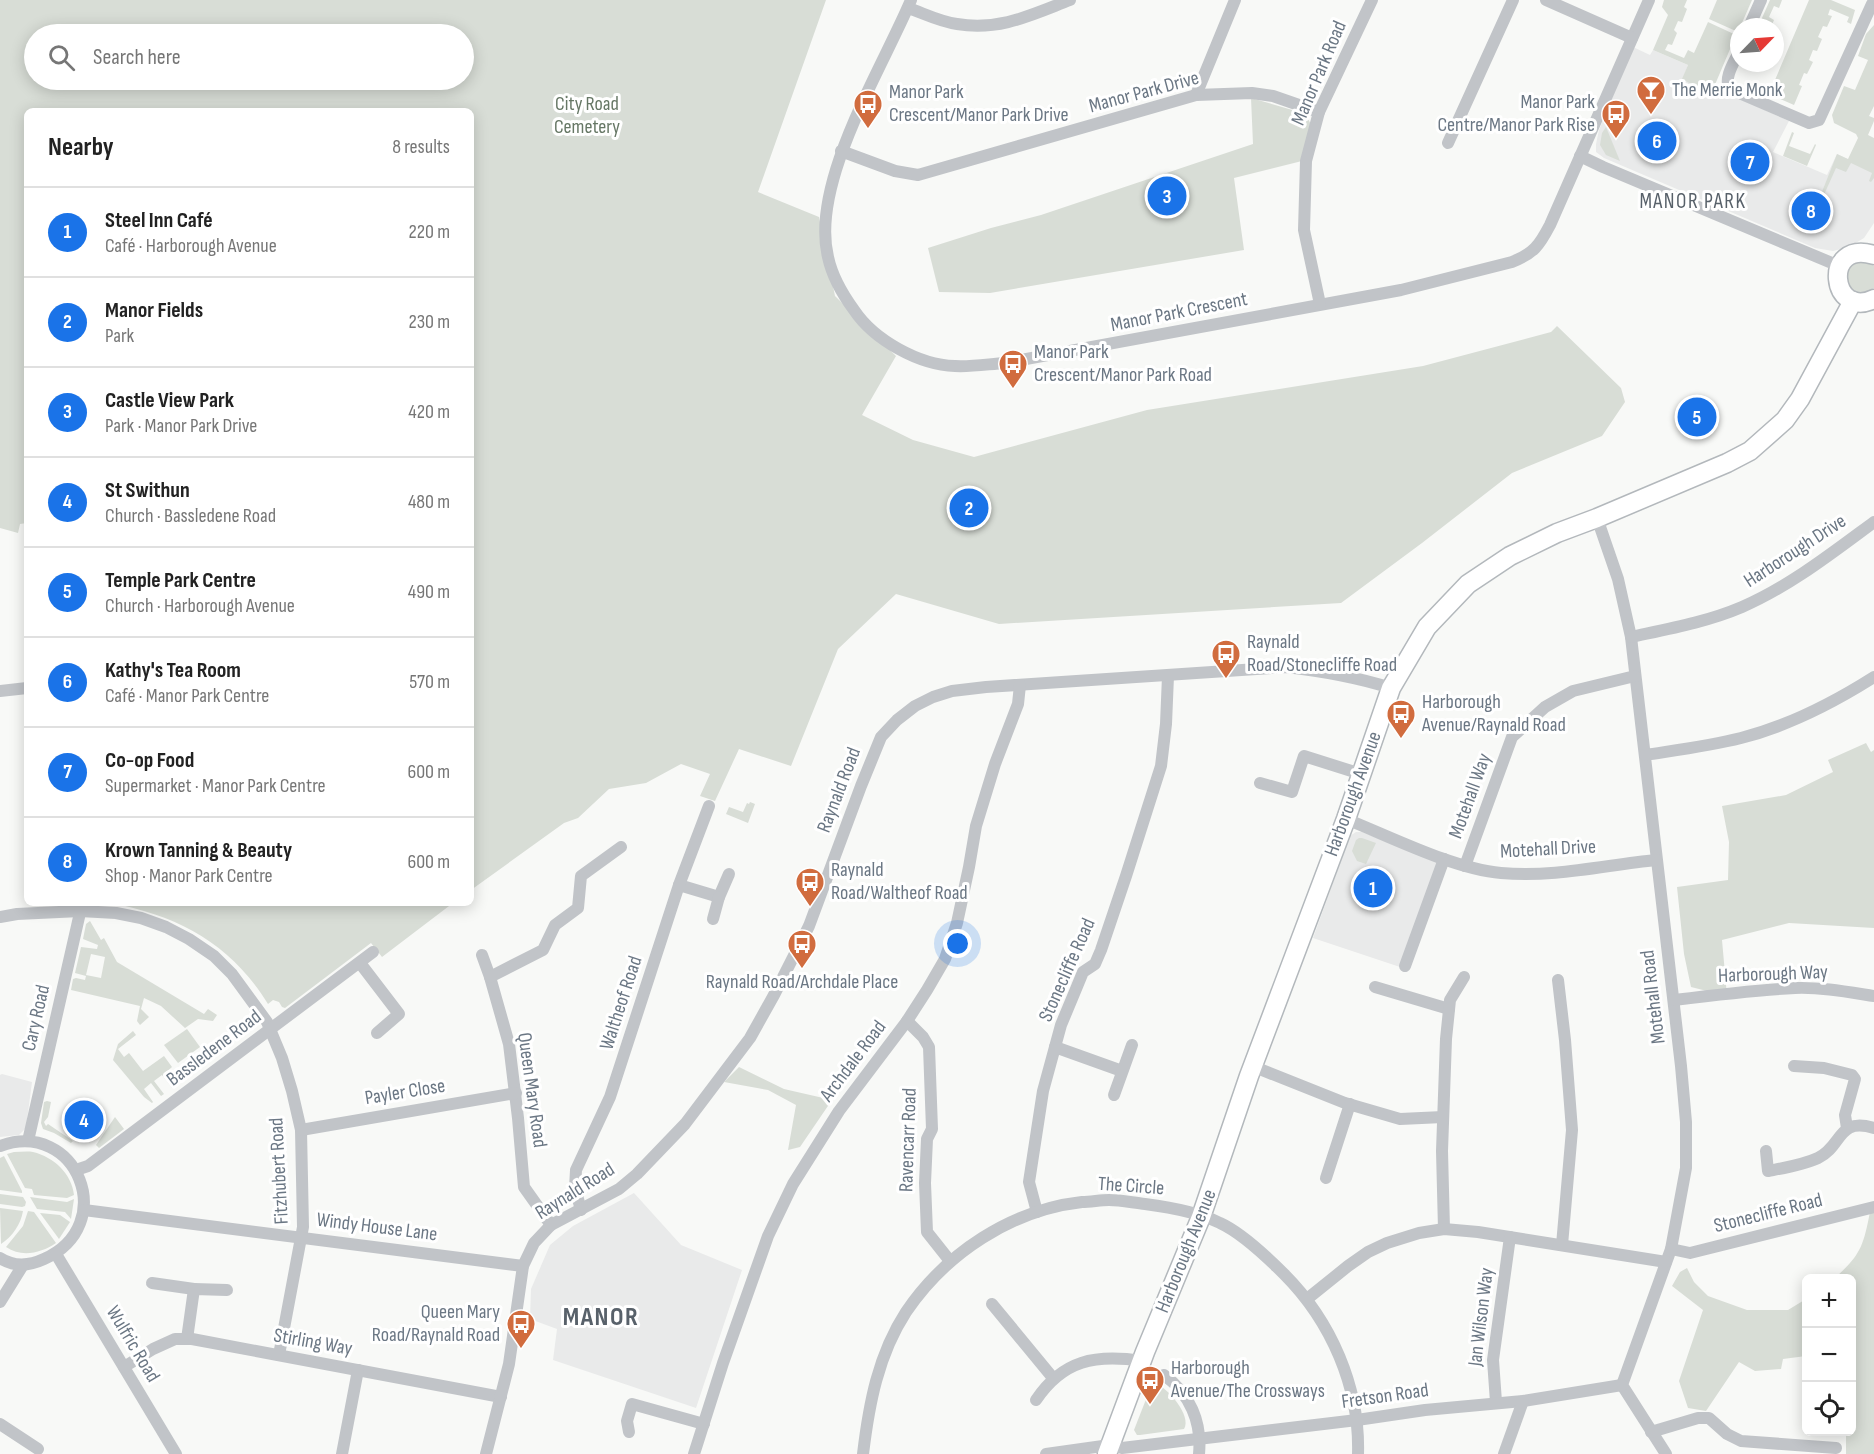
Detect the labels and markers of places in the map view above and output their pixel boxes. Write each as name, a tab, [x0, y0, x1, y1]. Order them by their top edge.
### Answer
bar icon: The Merrie Monk	[1635, 74, 1667, 116]
place label: The Merrie Monk	[1672, 78, 1783, 102]
place label: Manor Park Crescent/Manor Park Drive	[889, 80, 1069, 127]
bus stop icon: Manor Park Crescent/Manor Park Drive	[852, 88, 884, 130]
place label: Manor Park Centre/Manor Park Rise	[1437, 90, 1595, 137]
bus stop icon: Manor Park Centre/Manor Park Rise	[1600, 98, 1632, 140]
pin: 6	[1638, 118, 1676, 164]
pin: 7	[1730, 140, 1770, 184]
pin: 3	[1148, 174, 1186, 218]
pin: 8	[1792, 188, 1830, 234]
place label: Manor Park Crescent/Manor Park Road	[1034, 340, 1212, 387]
bus stop icon: Manor Park Crescent/Manor Park Road	[997, 348, 1029, 390]
pin: 5	[1678, 394, 1716, 440]
pin: 2	[950, 486, 988, 530]
place label: Raynald Road/Stonecliffe Road	[1247, 630, 1397, 677]
bus stop icon: Raynald Road/Stonecliffe Road	[1210, 638, 1242, 680]
place label: Harborough Avenue/Raynald Road	[1421, 690, 1566, 737]
bus stop icon: Harborough Avenue/Raynald Road	[1385, 698, 1417, 740]
place label: Raynald Road/Waltheof Road	[831, 858, 968, 905]
bus stop icon: Raynald Road/Waltheof Road	[794, 866, 826, 908]
pin: 1	[1354, 866, 1392, 910]
bus stop icon: Raynald Road/Archdale Place	[786, 928, 818, 970]
place label: Raynald Road/Archdale Place	[706, 970, 898, 994]
pin: 4	[64, 1098, 104, 1142]
place label: Queen Mary Road/Raynald Road	[372, 1300, 500, 1347]
bus stop icon: Queen Mary Road/Raynald Road	[505, 1308, 537, 1350]
place label: Harborough Avenue/The Crossways	[1170, 1356, 1325, 1403]
bus stop icon: Harborough Avenue/The Crossways	[1134, 1364, 1166, 1406]

